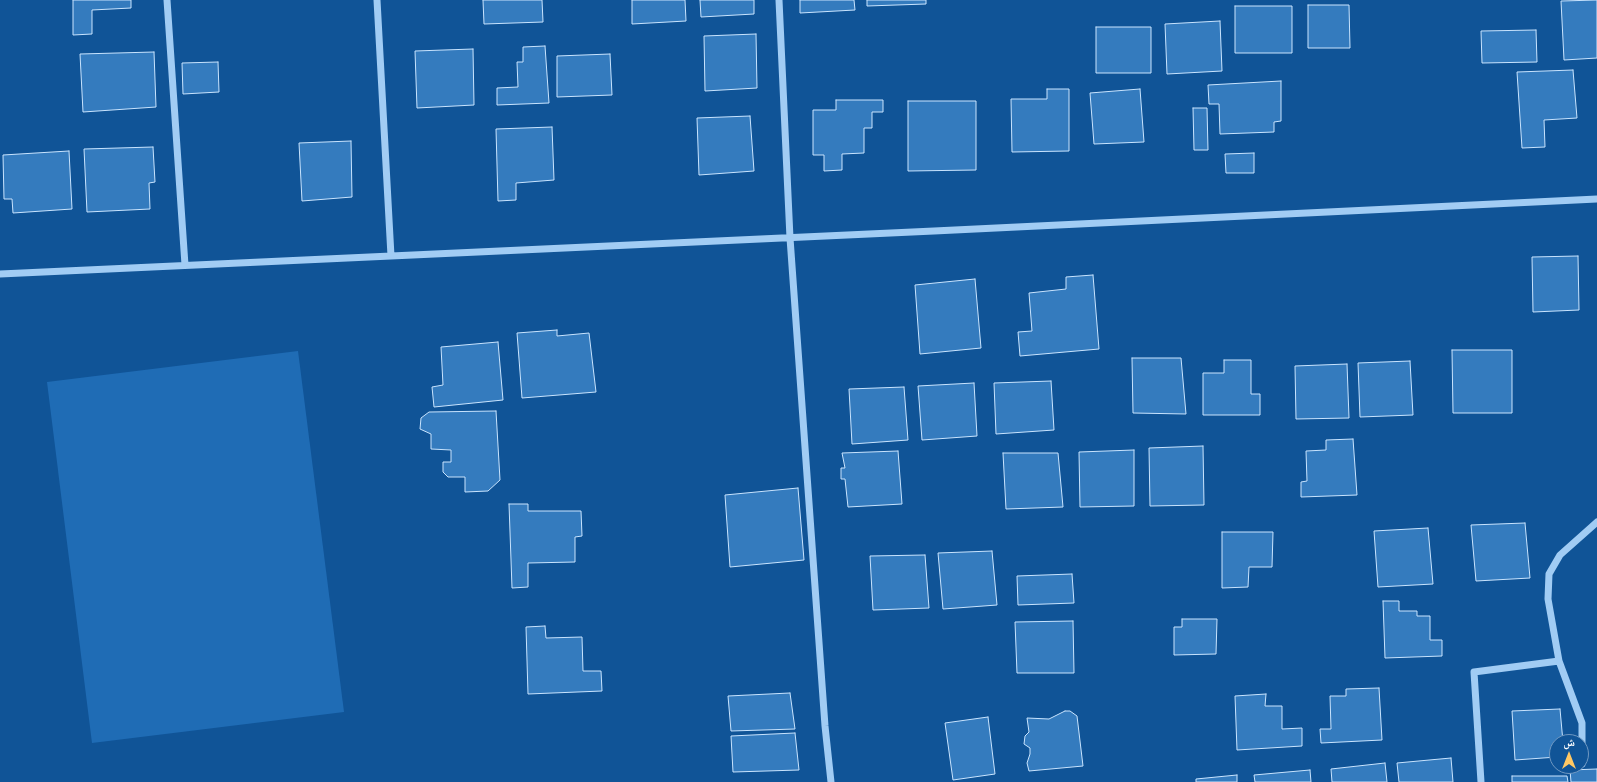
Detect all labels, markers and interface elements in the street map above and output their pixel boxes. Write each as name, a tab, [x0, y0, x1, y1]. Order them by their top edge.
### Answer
north arrow	[1549, 734, 1589, 774]
text: ش	[1563, 735, 1575, 750]

